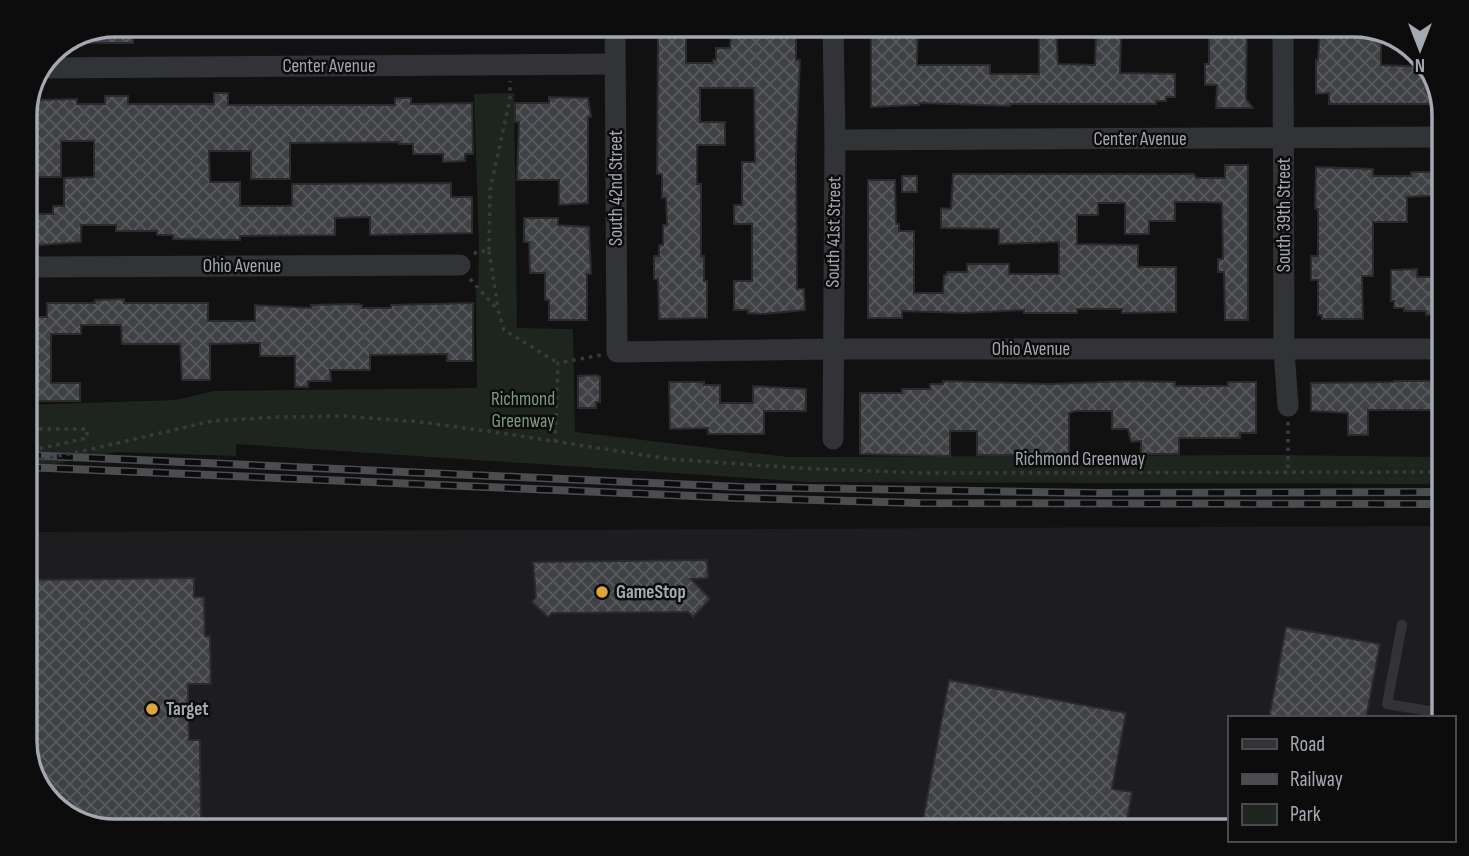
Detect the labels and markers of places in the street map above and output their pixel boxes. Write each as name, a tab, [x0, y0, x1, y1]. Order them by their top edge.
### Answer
place label: GameStop	[616, 581, 686, 604]
marker: GameStop	[594, 584, 610, 600]
place label: Target	[166, 698, 209, 721]
marker: Target	[144, 701, 160, 717]

